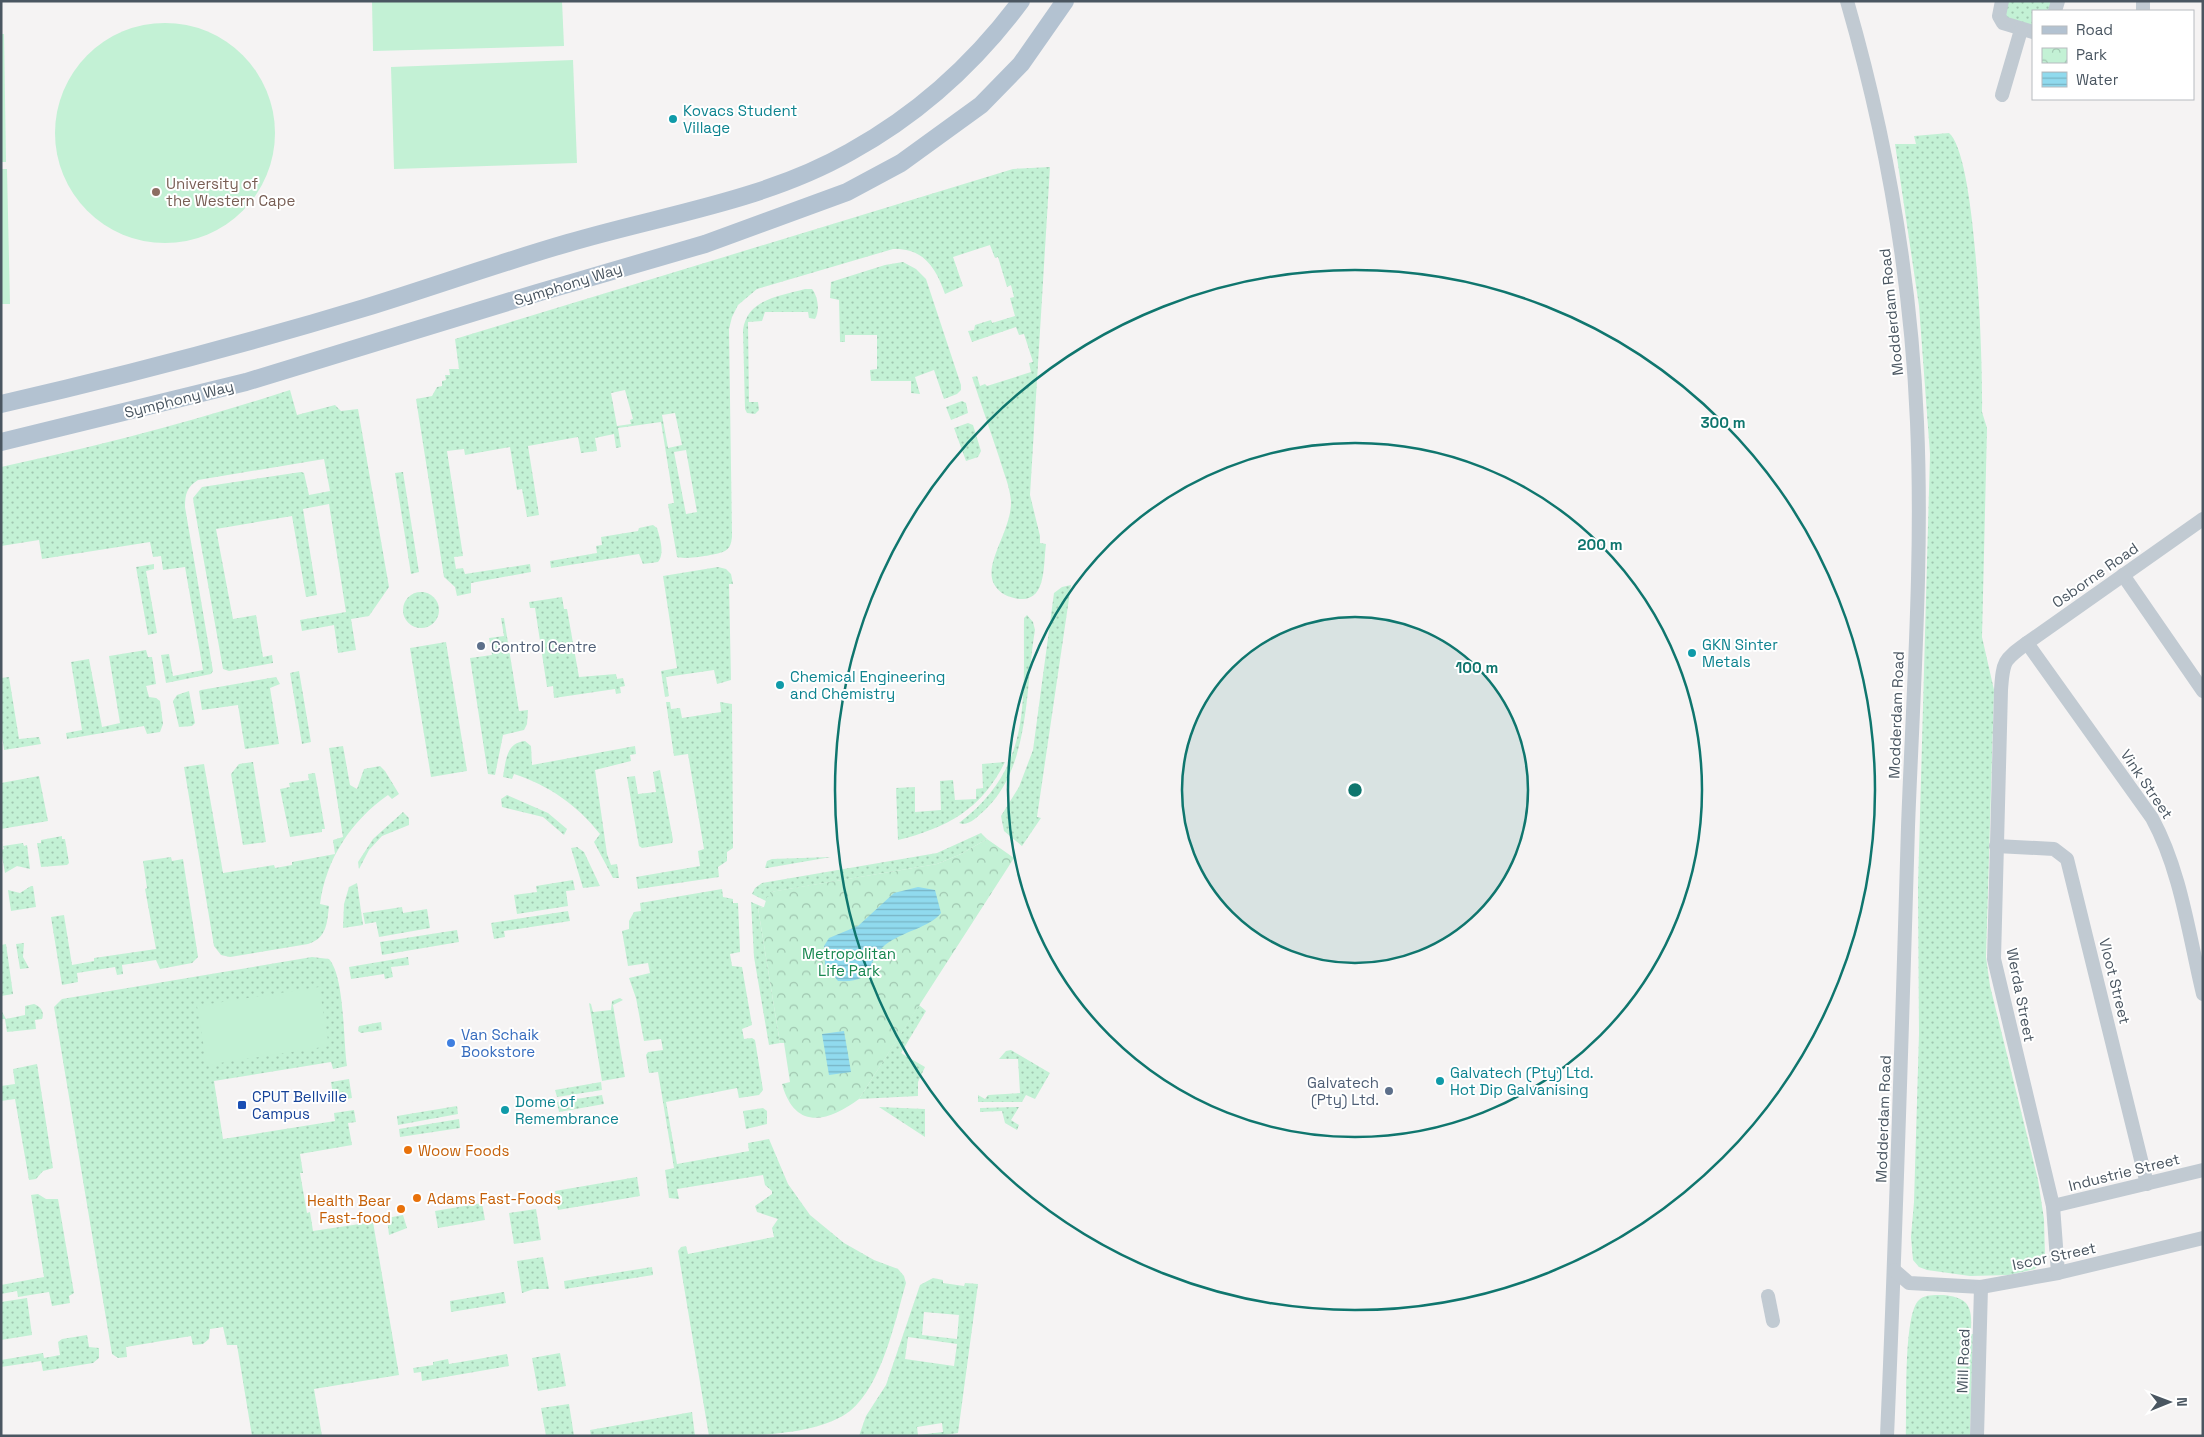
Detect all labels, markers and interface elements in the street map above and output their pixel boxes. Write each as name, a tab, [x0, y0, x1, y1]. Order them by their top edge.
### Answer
legend	[2032, 10, 2194, 100]
text: Road	[2076, 20, 2113, 39]
text: Park	[2076, 45, 2107, 64]
text: Water	[2076, 70, 2119, 89]
place label: Kovacs Student Village	[683, 101, 798, 137]
marker: Kovacs Student Village	[667, 113, 679, 125]
place label: University of the Western Cape	[166, 174, 295, 210]
marker: University of the Western Cape	[150, 186, 162, 198]
street label: Modderdam Road	[1875, 248, 1907, 376]
street label: Symphony Way	[512, 259, 624, 309]
street label: Symphony Way	[122, 376, 236, 422]
text: 300 m	[1700, 413, 1746, 432]
text: 200 m	[1578, 535, 1622, 554]
street label: Osborne Road	[2048, 538, 2142, 612]
place label: GKN Sinter Metals	[1702, 635, 1778, 671]
place label: Control Centre	[491, 637, 597, 656]
marker: Control Centre	[475, 640, 487, 652]
marker: GKN Sinter Metals	[1686, 647, 1698, 659]
street label: Modderdam Road	[1884, 651, 1908, 779]
text: 100 m	[1456, 658, 1498, 677]
place label: Chemical Engineering and Chemistry	[790, 667, 945, 703]
marker: Chemical Engineering and Chemistry	[774, 679, 786, 691]
street label: Vink Street	[2117, 746, 2177, 823]
centre of rings	[1346, 781, 1364, 799]
street label: Vloot Street	[2095, 936, 2135, 1026]
park label: Metropolitan Life Park	[802, 944, 896, 980]
street label: Werda Street	[2003, 946, 2039, 1044]
place label: Van Schaik Bookstore	[461, 1025, 539, 1061]
marker: Van Schaik Bookstore	[445, 1037, 457, 1049]
street label: Modderdam Road	[1871, 1055, 1895, 1183]
place label: Galvatech (Pty) Ltd. Hot Dip Galvanising	[1450, 1063, 1594, 1099]
place label: Galvatech (Pty) Ltd.	[1307, 1073, 1379, 1110]
marker: Galvatech (Pty) Ltd. Hot Dip Galvanising	[1434, 1075, 1446, 1087]
marker: Galvatech (Pty) Ltd.	[1383, 1085, 1395, 1097]
place label: CPUT Bellville Campus	[252, 1087, 347, 1123]
place label: Dome of Remembrance	[515, 1092, 619, 1128]
marker: CPUT Bellville Campus	[236, 1099, 248, 1111]
marker: Dome of Remembrance	[499, 1104, 511, 1116]
place label: Woow Foods	[418, 1141, 509, 1160]
marker: Woow Foods	[402, 1144, 414, 1156]
street label: Industrie Street	[2066, 1149, 2182, 1195]
place label: Adams Fast-Foods	[427, 1189, 561, 1208]
place label: Health Bear Fast-food	[307, 1191, 391, 1227]
marker: Adams Fast-Foods	[411, 1192, 423, 1204]
marker: Health Bear Fast-food	[395, 1203, 407, 1215]
street label: Iscor Street	[2010, 1238, 2098, 1274]
street label: Mill Road	[1952, 1328, 1974, 1394]
north arrow	[2144, 1377, 2194, 1427]
text: N	[2173, 1397, 2191, 1407]

